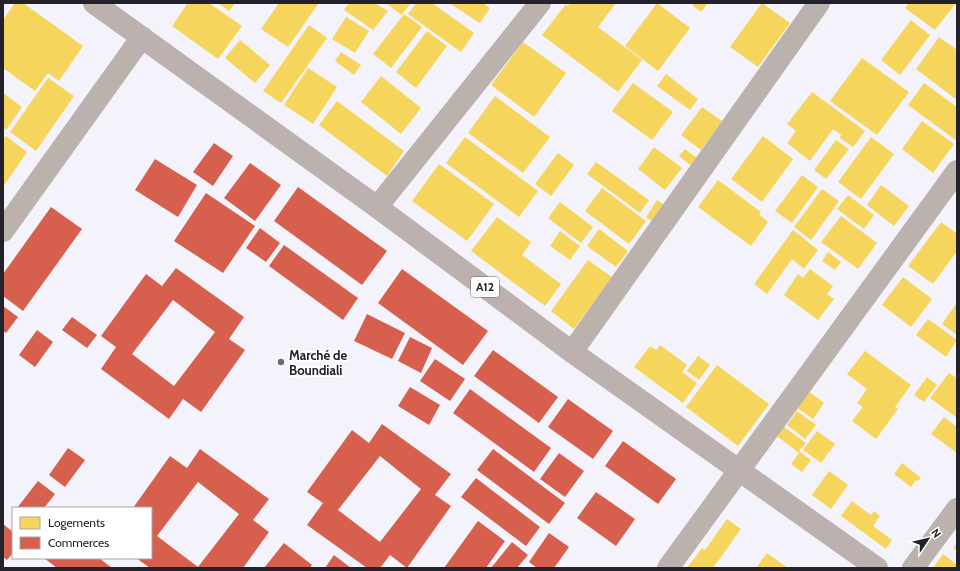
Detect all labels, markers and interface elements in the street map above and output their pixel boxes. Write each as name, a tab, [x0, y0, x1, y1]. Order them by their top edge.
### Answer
road number: A12	[471, 277, 499, 297]
place label: Marché de Boundiali	[289, 347, 348, 378]
marker: Marché de Boundiali	[276, 357, 286, 367]
legend	[12, 507, 152, 559]
text: Logements	[48, 515, 105, 530]
north arrow	[908, 519, 948, 559]
text: N	[928, 526, 944, 540]
text: Commerces	[48, 535, 109, 550]

